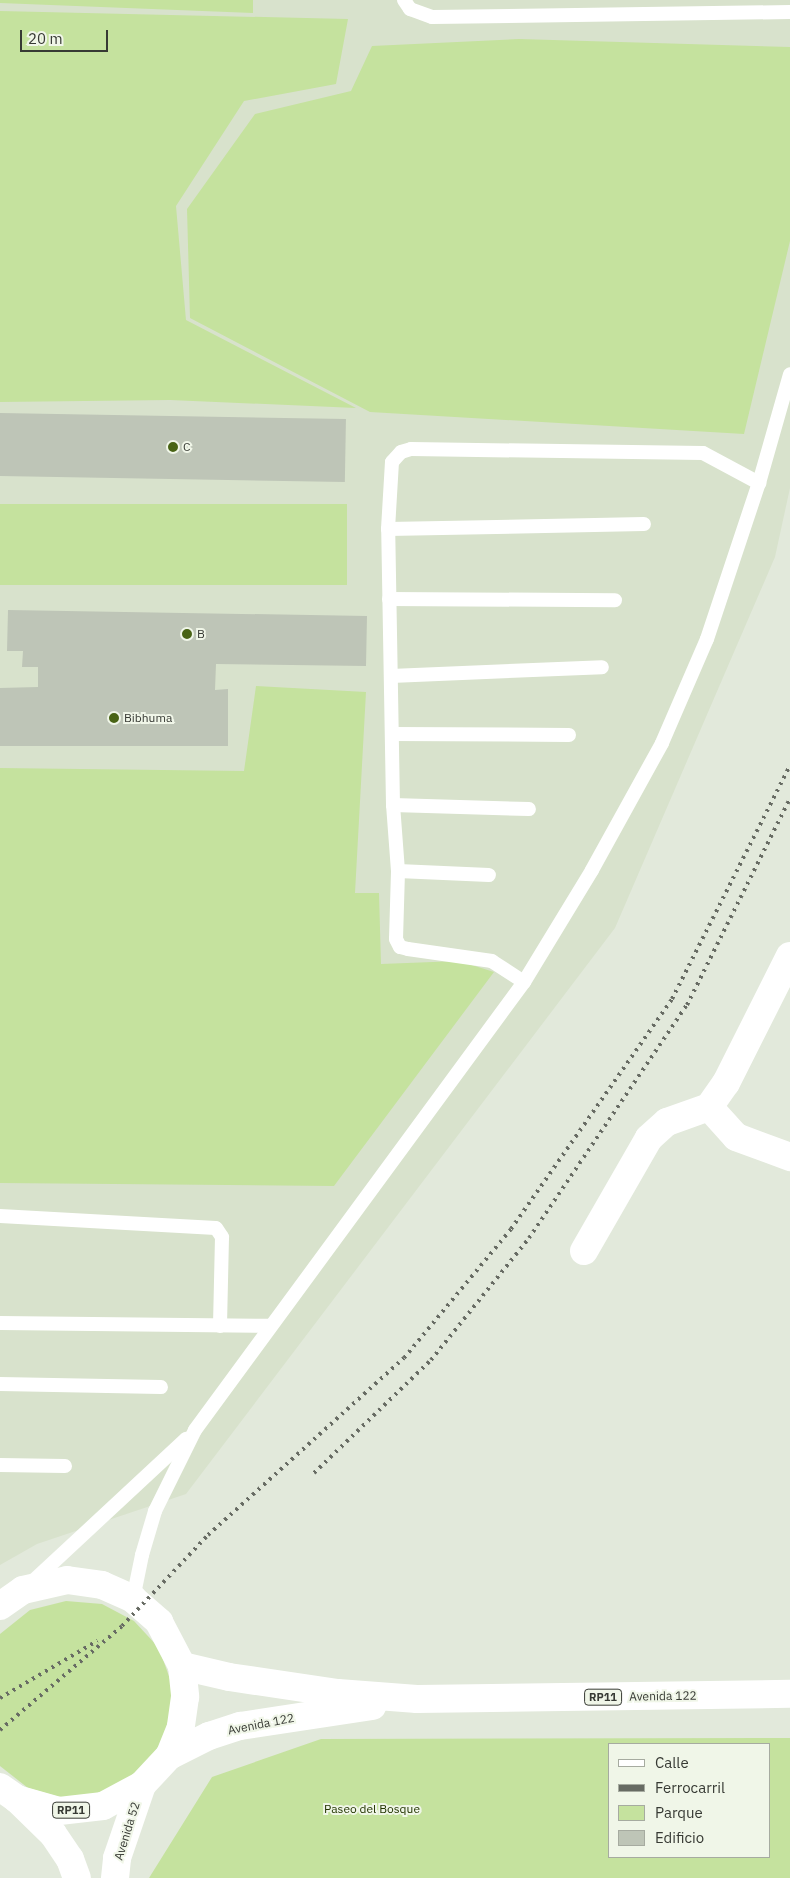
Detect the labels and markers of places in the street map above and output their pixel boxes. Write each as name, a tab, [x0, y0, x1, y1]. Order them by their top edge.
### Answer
place label: C	[183, 440, 190, 454]
marker: C	[167, 441, 179, 453]
place label: B	[197, 627, 205, 641]
marker: B	[181, 628, 193, 640]
place label: Bibhuma	[124, 711, 172, 725]
marker: Bibhuma	[108, 712, 120, 724]

